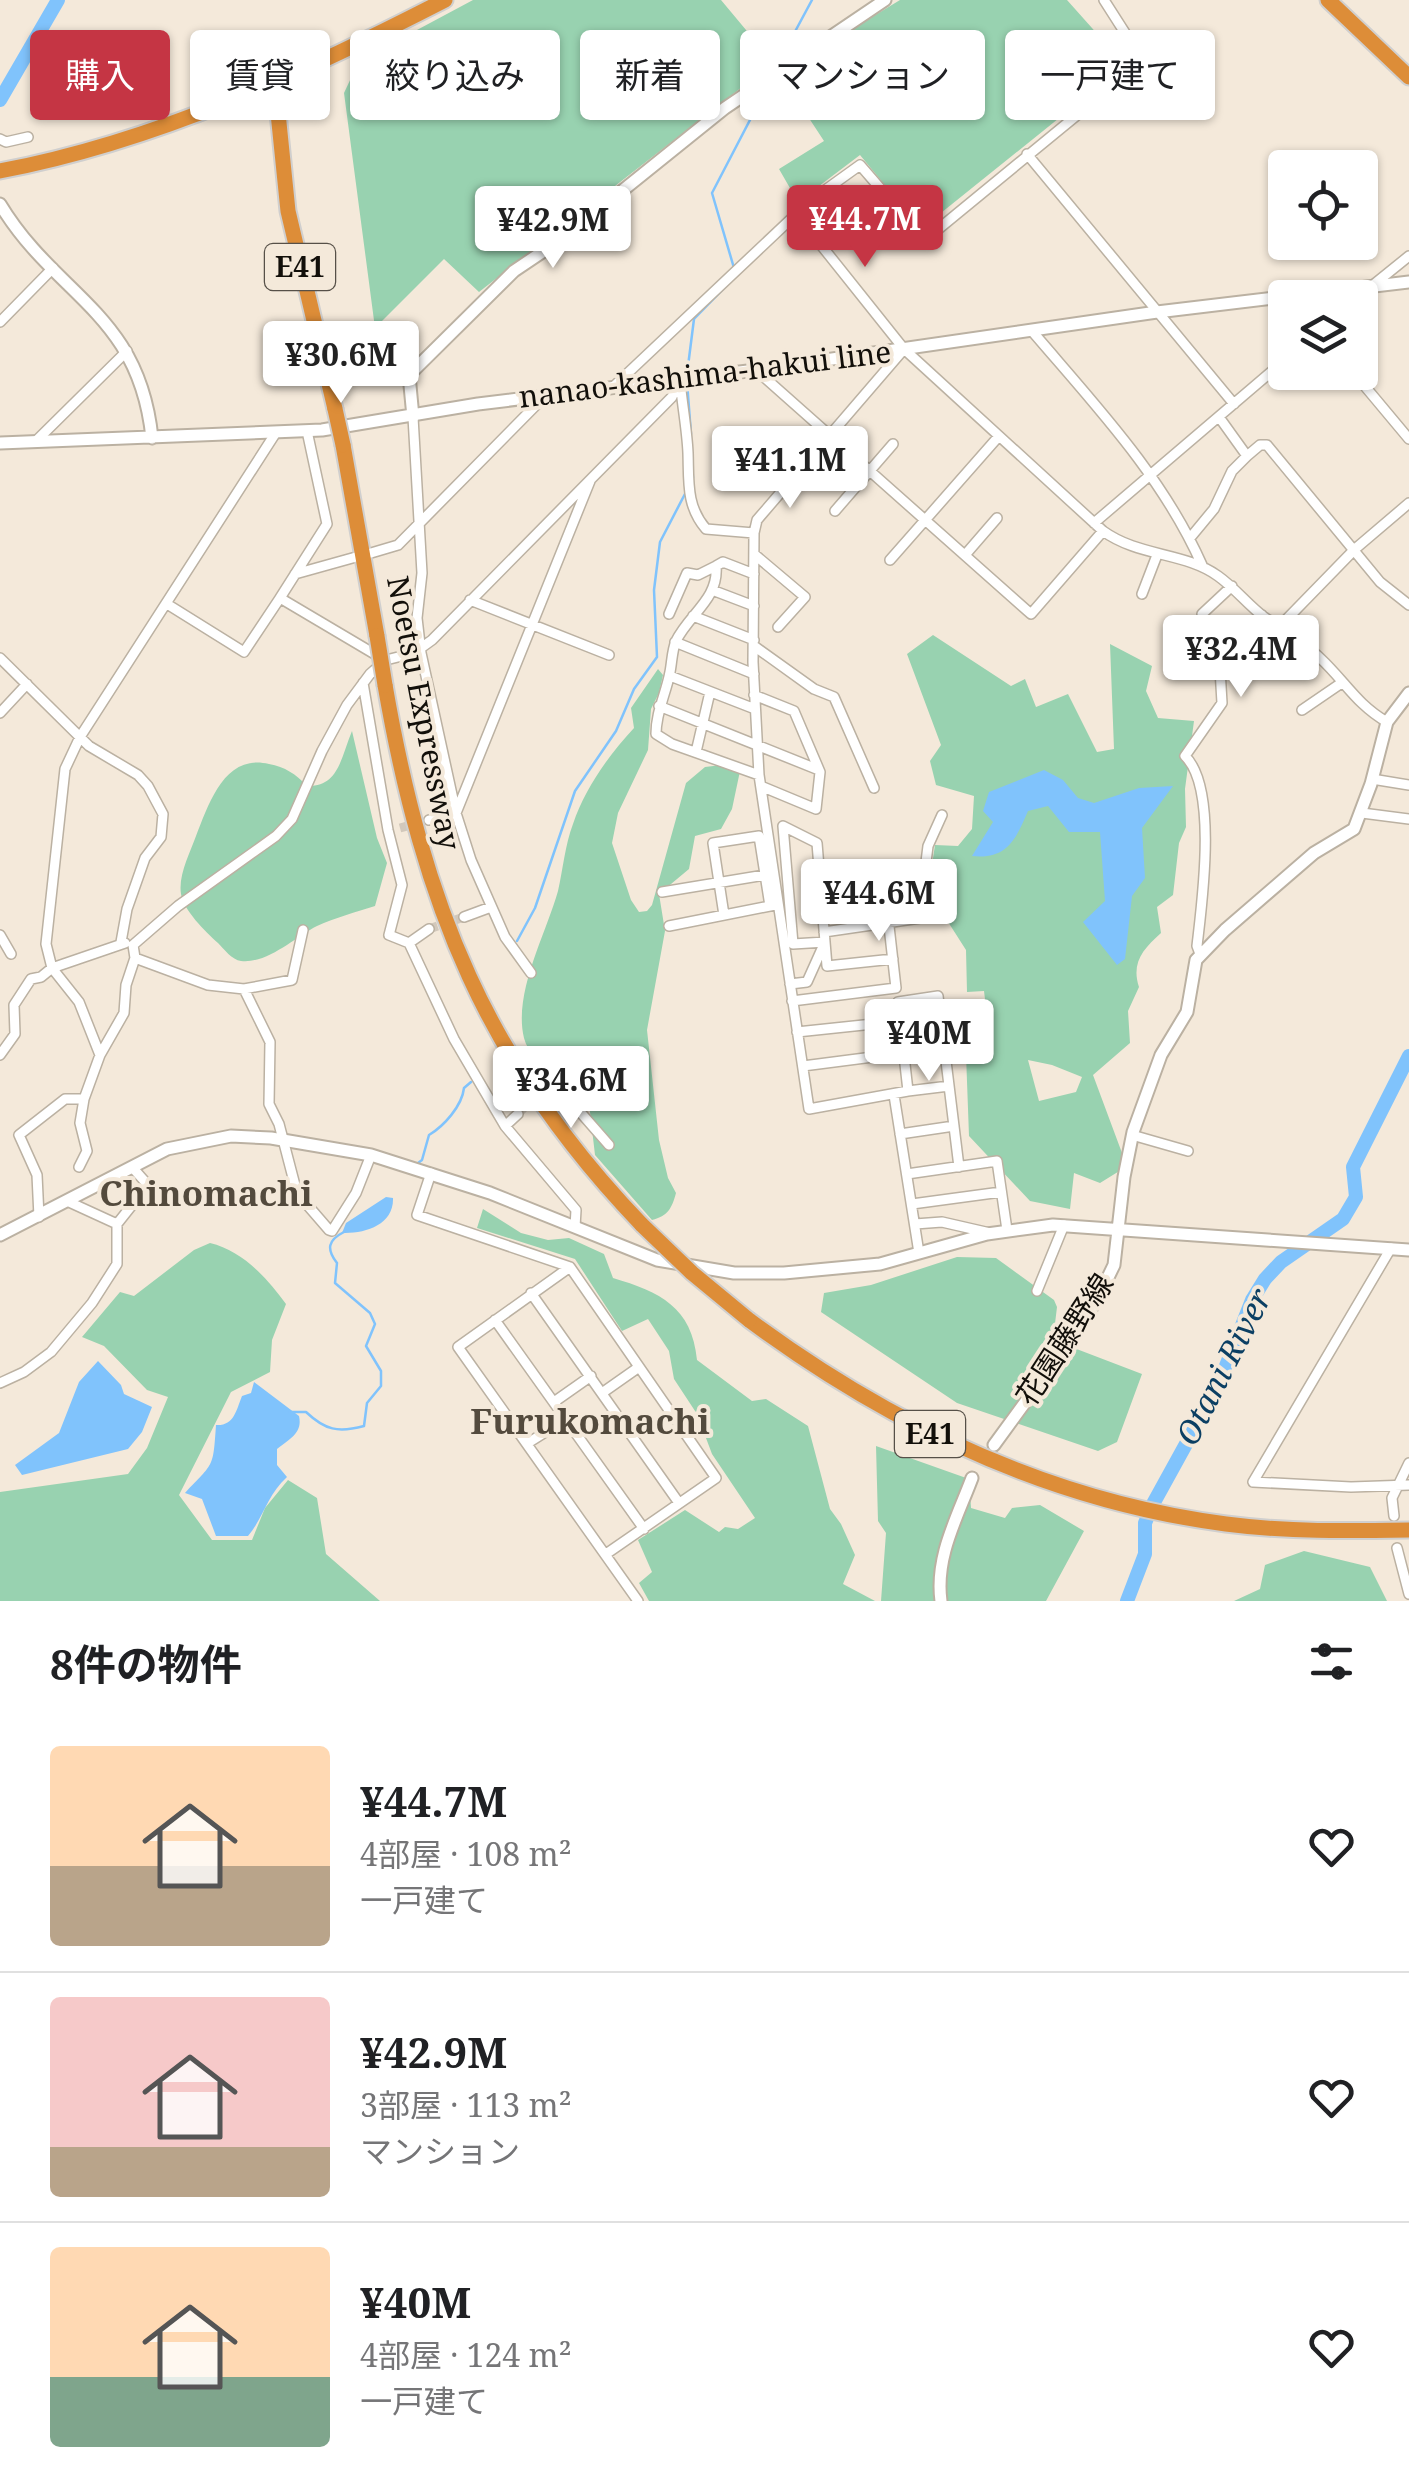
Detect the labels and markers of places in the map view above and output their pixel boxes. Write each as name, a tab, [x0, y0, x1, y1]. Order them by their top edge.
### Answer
pin: ¥44.7M	[784, 185, 946, 270]
pin: ¥42.9M	[472, 186, 634, 271]
pin: ¥30.6M	[260, 321, 422, 406]
pin: ¥41.1M	[709, 426, 871, 511]
pin: ¥32.4M	[1160, 615, 1322, 700]
pin: ¥44.6M	[798, 859, 960, 944]
pin: ¥40M	[870, 999, 988, 1084]
pin: ¥34.6M	[490, 1046, 652, 1131]

